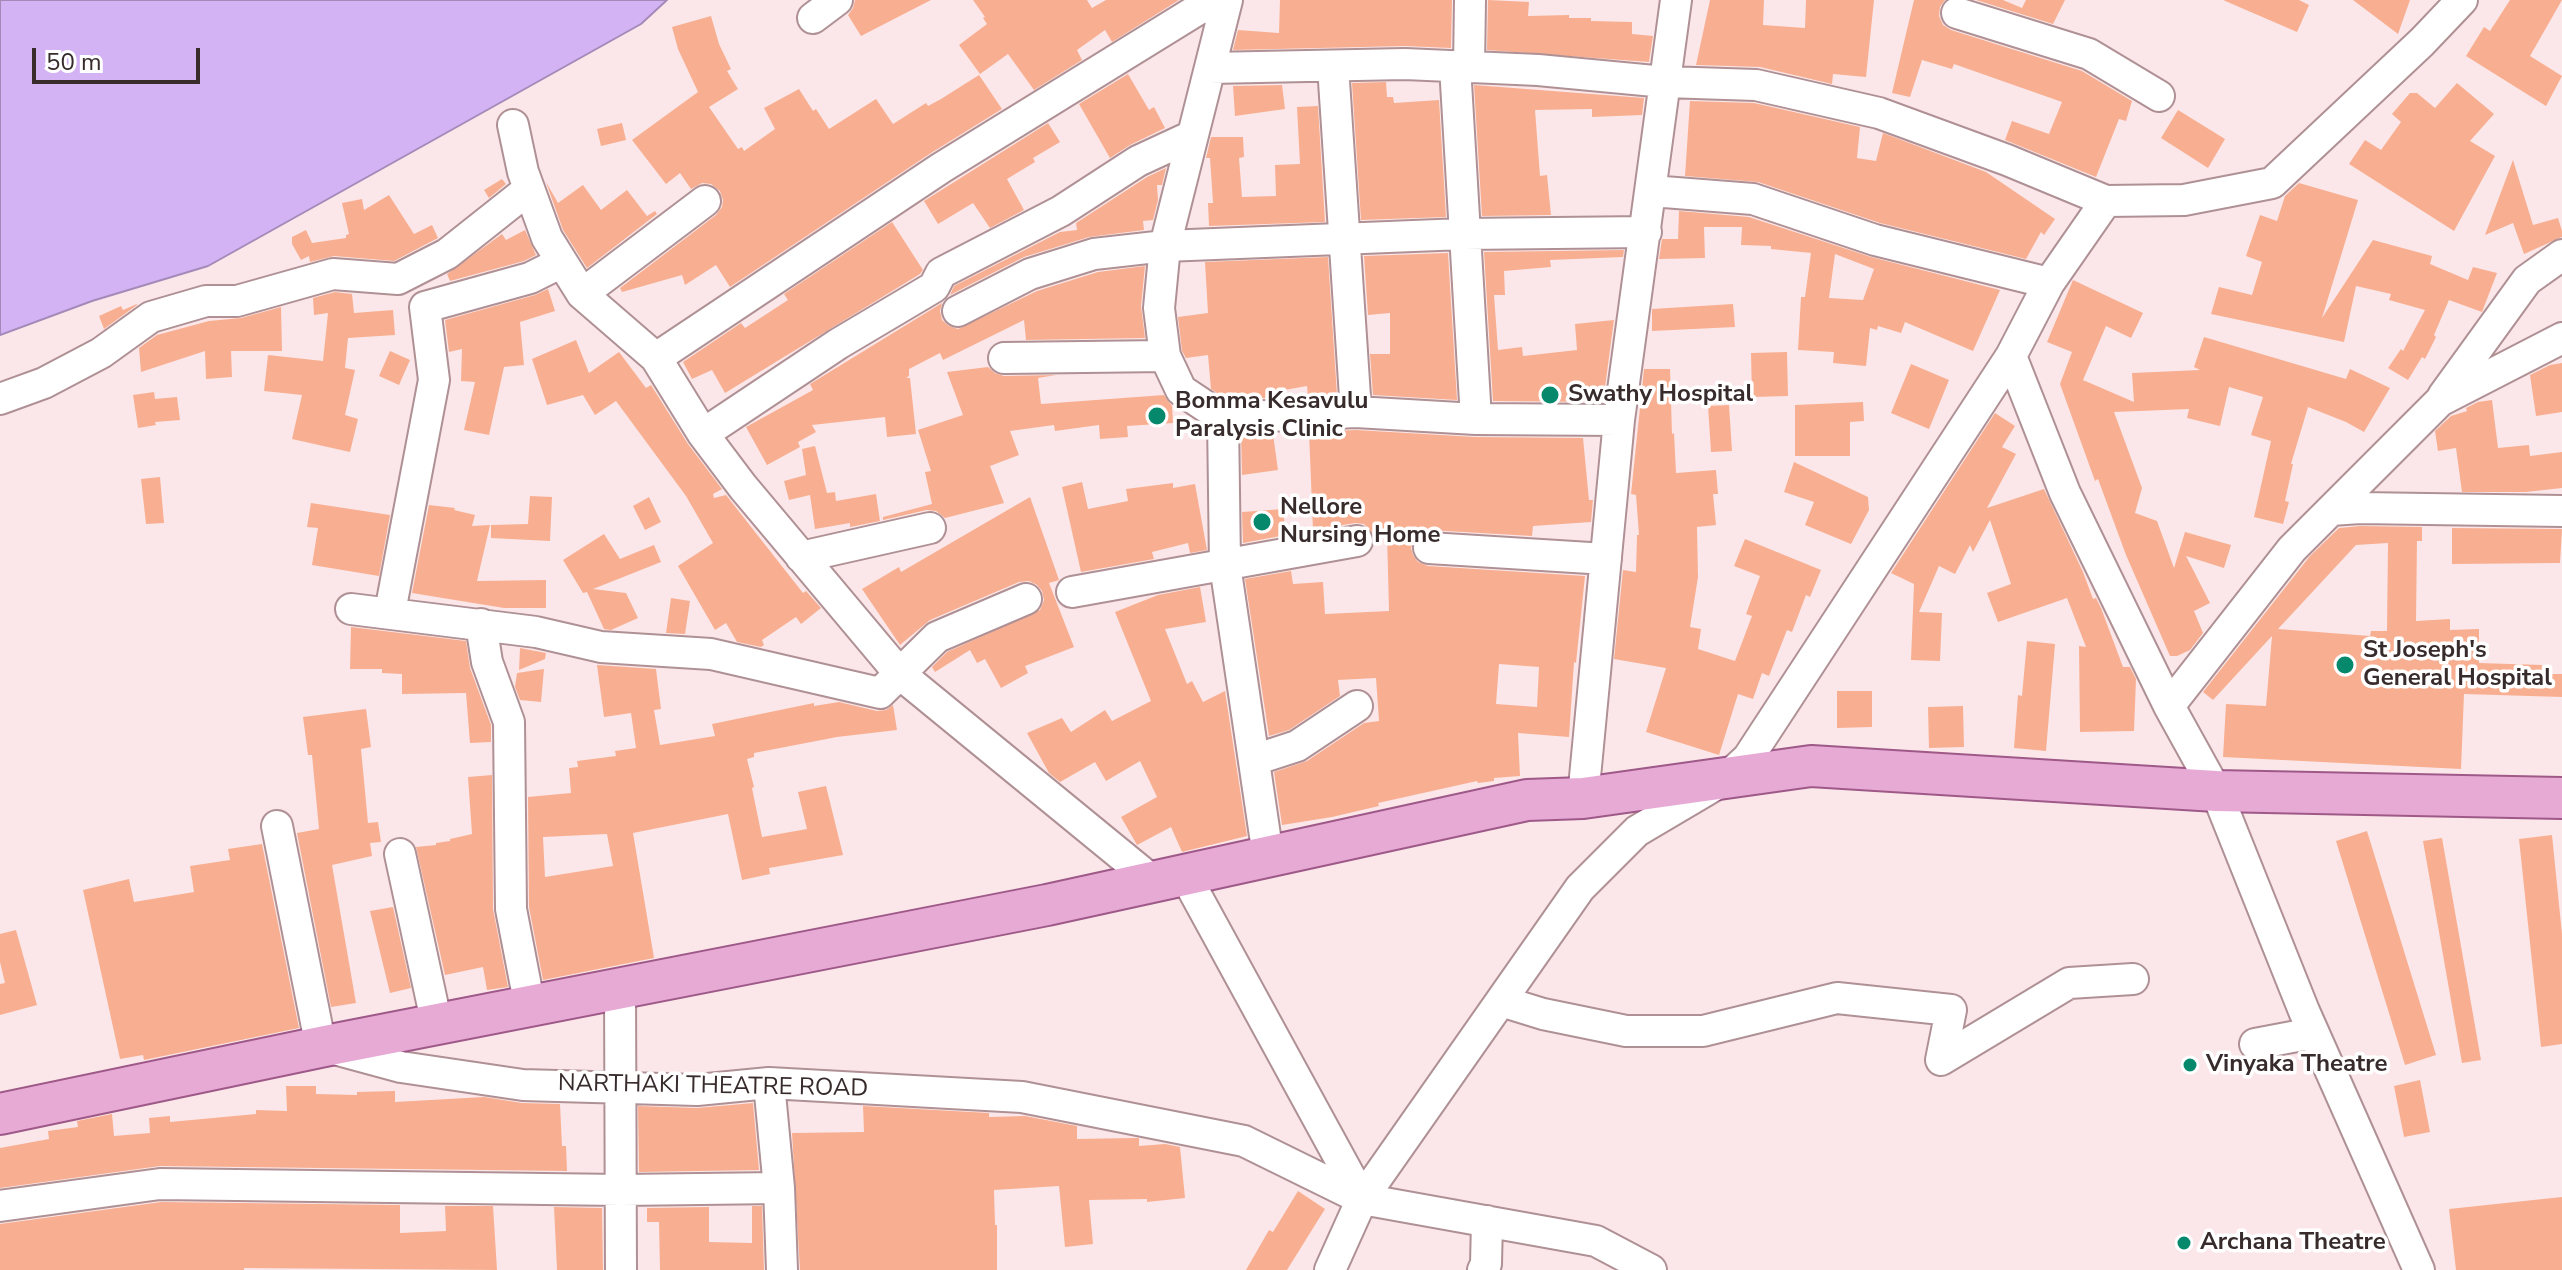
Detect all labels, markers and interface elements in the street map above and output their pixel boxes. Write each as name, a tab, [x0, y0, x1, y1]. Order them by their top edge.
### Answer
scale bar	[36, 32, 204, 82]
text: 50 m	[46, 46, 102, 78]
place label: Swathy Hospital	[1568, 381, 1753, 409]
marker: Swathy Hospital	[1539, 384, 1561, 406]
place label: Bomma Kesavulu Paralysis Clinic	[1175, 388, 1368, 444]
marker: Bomma Kesavulu Paralysis Clinic	[1146, 405, 1168, 427]
place label: Nellore Nursing Home	[1280, 494, 1440, 550]
marker: Nellore Nursing Home	[1251, 511, 1273, 533]
place label: St Joseph's General Hospital	[2363, 637, 2552, 693]
marker: St Joseph's General Hospital	[2334, 654, 2356, 676]
place label: Vinyaka Theatre	[2206, 1051, 2388, 1079]
marker: Vinyaka Theatre	[2181, 1056, 2199, 1074]
street label: NARTHAKI THEATRE ROAD	[558, 1070, 868, 1104]
place label: Archana Theatre	[2200, 1229, 2386, 1257]
marker: Archana Theatre	[2175, 1234, 2193, 1252]

